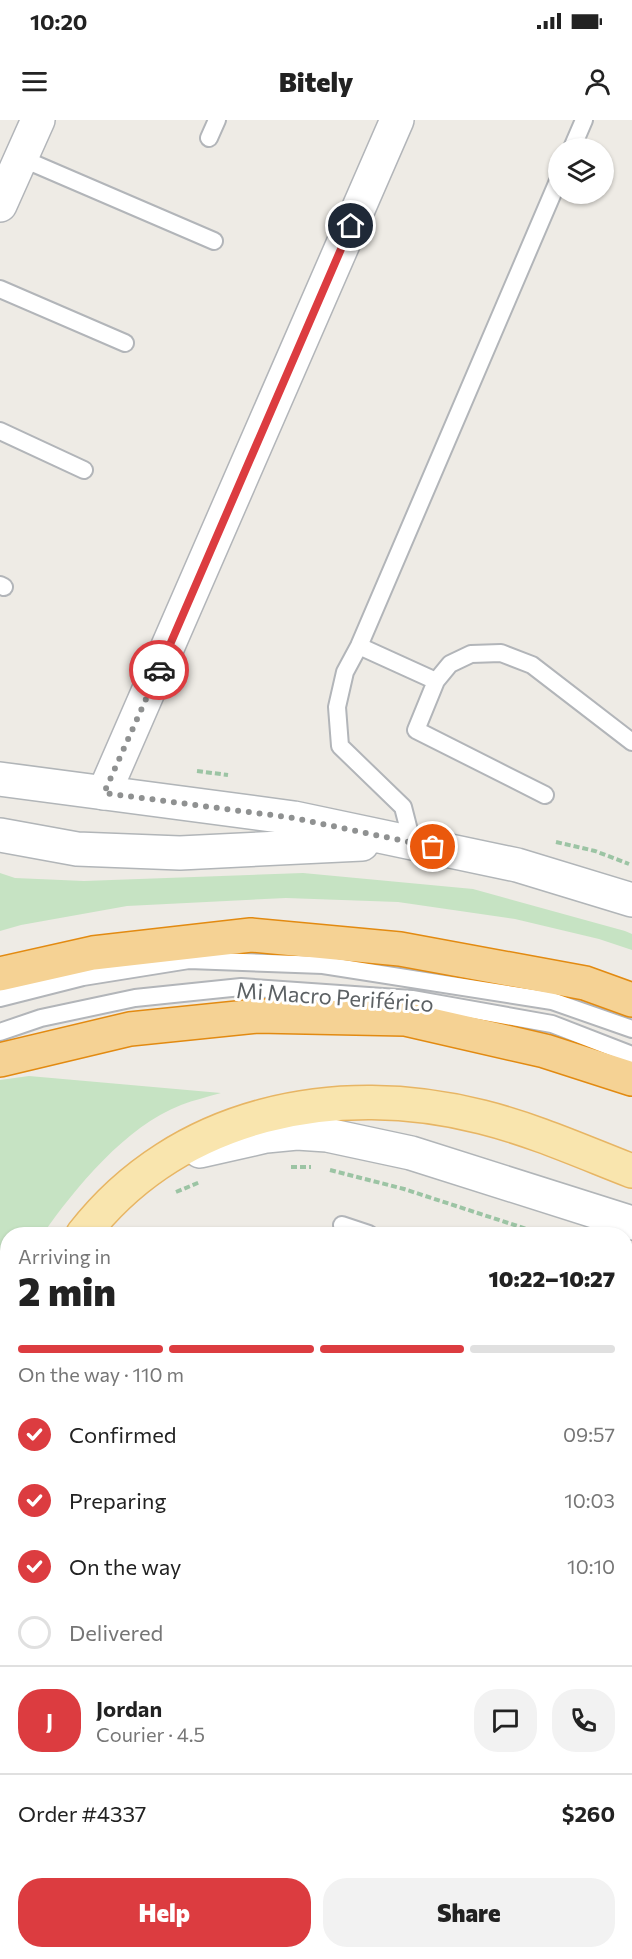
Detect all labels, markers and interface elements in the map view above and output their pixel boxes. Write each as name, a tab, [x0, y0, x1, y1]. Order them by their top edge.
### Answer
text: 10:20	[30, 8, 87, 35]
icon: menu	[18, 65, 51, 98]
text: Bitely	[279, 65, 353, 98]
icon: person	[581, 65, 614, 98]
map controls	[548, 138, 614, 204]
button: layers	[548, 138, 614, 204]
pin	[325, 200, 376, 251]
icon: home	[334, 209, 367, 242]
courier	[129, 640, 189, 700]
icon: car	[143, 654, 176, 687]
pin	[407, 821, 458, 872]
icon: bag	[416, 830, 449, 863]
street label: Mi Macro Periférico	[236, 976, 435, 1017]
text: Arriving in	[18, 1244, 111, 1268]
text: 10:22–10:27	[489, 1265, 615, 1292]
text: 2 min	[18, 1266, 116, 1314]
text: On the way · 110 m	[18, 1362, 184, 1386]
icon: check	[18, 1418, 51, 1451]
text: Confirmed	[69, 1421, 176, 1448]
text: 09:57	[563, 1422, 615, 1446]
icon: check	[18, 1484, 51, 1517]
text: Preparing	[69, 1487, 166, 1514]
text: 10:03	[564, 1488, 615, 1512]
icon: check	[18, 1550, 51, 1583]
text: On the way	[69, 1553, 181, 1580]
text: 10:10	[567, 1554, 615, 1578]
text: Delivered	[69, 1619, 163, 1646]
button: chat	[474, 1689, 537, 1752]
button: phone	[552, 1689, 615, 1752]
text: Jordan	[96, 1695, 162, 1722]
text: J	[46, 1707, 53, 1734]
text: Courier · 4.5	[96, 1722, 205, 1746]
text: Order #4337	[18, 1800, 147, 1827]
text: $260	[562, 1800, 615, 1827]
button: Help	[18, 1878, 311, 1947]
button: Share	[323, 1878, 615, 1947]

